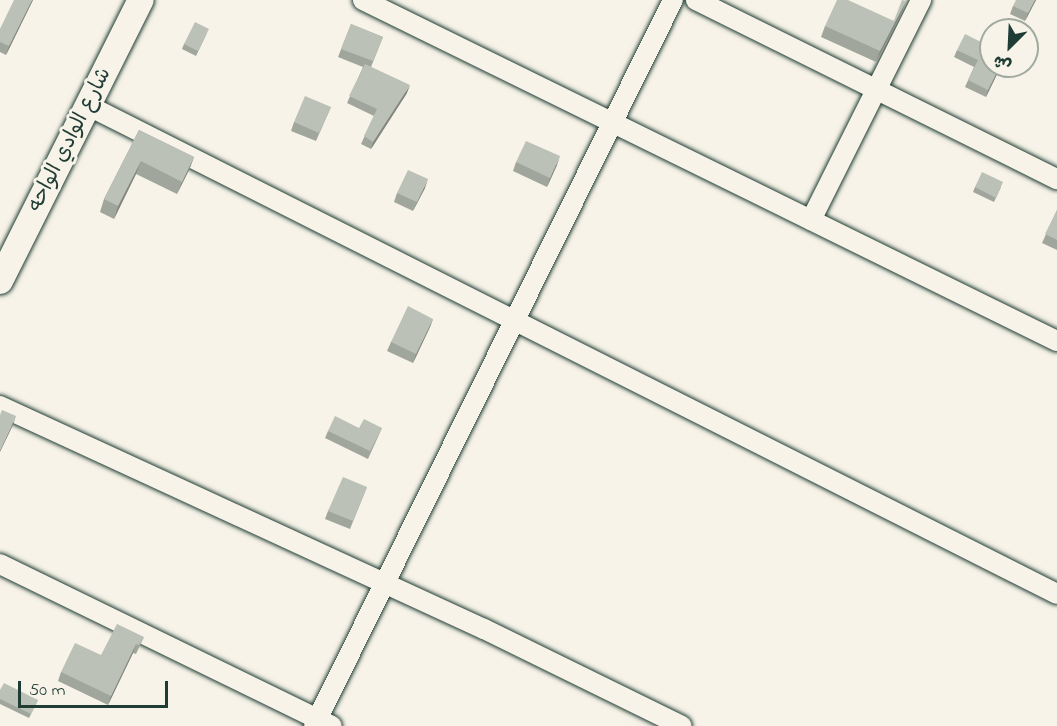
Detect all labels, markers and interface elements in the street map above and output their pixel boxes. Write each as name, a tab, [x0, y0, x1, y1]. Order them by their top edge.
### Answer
north arrow	[979, 18, 1039, 78]
text: ش	[990, 48, 1015, 77]
street label: شارع الوادي الواحه	[23, 64, 117, 216]
scale bar	[21, 669, 171, 707]
text: 50 m	[29, 678, 66, 704]

